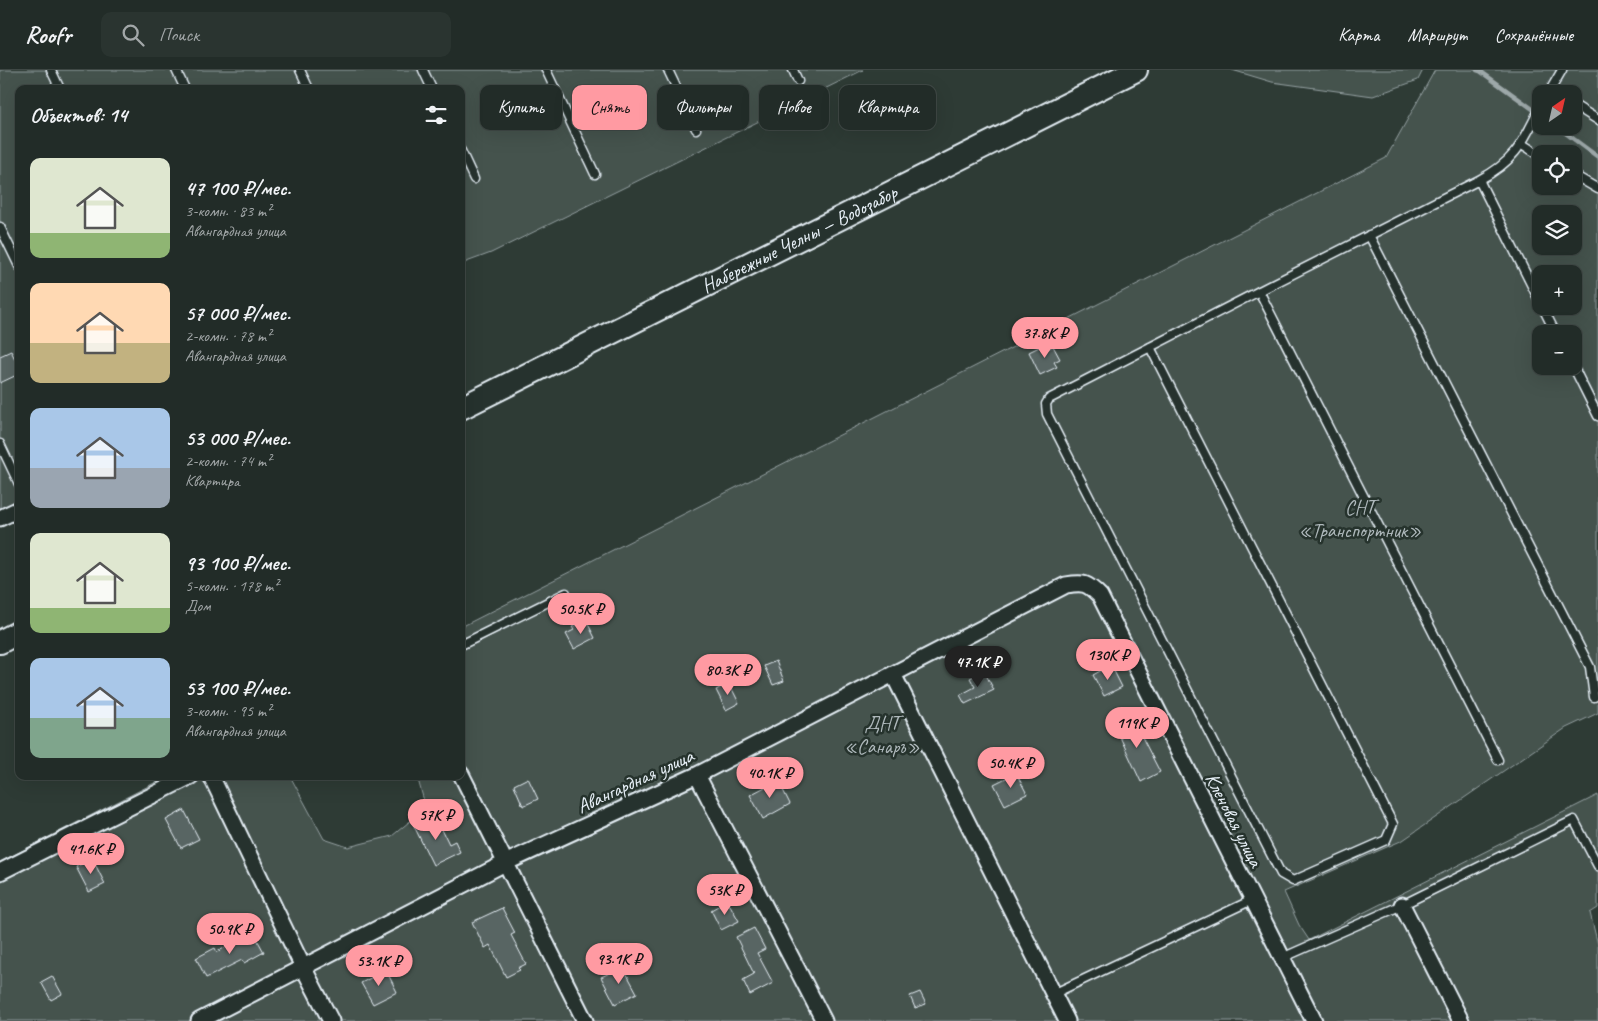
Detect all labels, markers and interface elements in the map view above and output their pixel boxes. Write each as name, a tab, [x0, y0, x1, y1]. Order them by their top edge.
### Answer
search box	[101, 12, 451, 57]
text: Roofr	[25, 20, 71, 50]
icon: search	[119, 21, 147, 49]
text: Поиск	[159, 23, 199, 47]
text: Карта	[1338, 24, 1379, 46]
text: Маршрут	[1407, 24, 1467, 46]
text: Сохранённые	[1495, 24, 1573, 46]
chip: Купить	[480, 85, 562, 130]
chip: Снять	[572, 85, 647, 130]
chip: Фильтры	[657, 85, 749, 130]
chip: Новое	[759, 85, 829, 130]
chip: Квартира	[839, 85, 936, 130]
north arrow	[1532, 85, 1582, 135]
map controls	[1532, 85, 1582, 375]
icon: filters	[422, 101, 450, 129]
text: Объектов: 14	[30, 102, 127, 128]
button: locate	[1532, 145, 1582, 195]
text: 47 100 ₽/мес.	[185, 175, 291, 201]
icon: home	[70, 178, 130, 238]
street label: Набережные Челны — Водозабор	[697, 179, 902, 298]
text: 3-комн. · 83 m²	[185, 201, 271, 221]
button: layers	[1532, 205, 1582, 255]
text: Авангардная улица	[185, 221, 286, 241]
button: +	[1532, 265, 1582, 315]
text: 57 000 ₽/мес.	[185, 300, 290, 326]
icon: home	[70, 303, 130, 363]
pin: 37.8K ₽	[999, 316, 1091, 359]
text: 37.8K ₽	[1023, 323, 1067, 343]
button: −	[1532, 325, 1582, 375]
text: 2-комн. · 78 m²	[185, 326, 271, 346]
text: Авангардная улица	[185, 346, 286, 366]
text: 53 000 ₽/мес.	[185, 425, 290, 451]
icon: home	[70, 428, 130, 488]
text: 2-комн. · 74 m²	[185, 451, 271, 471]
text: Квартира	[185, 471, 240, 491]
park label: СНТ «Транспортник»	[1299, 495, 1421, 543]
text: 93 100 ₽/мес.	[185, 550, 290, 576]
icon: home	[70, 553, 130, 613]
text: 5-комн. · 178 m²	[185, 576, 278, 596]
pin: 50.5K ₽	[535, 592, 627, 635]
text: Дом	[185, 596, 211, 616]
text: 50.5K ₽	[559, 599, 603, 619]
pin: 130K ₽	[1067, 638, 1149, 681]
text: 130K ₽	[1087, 645, 1129, 665]
pin: 47.1K ₽	[932, 646, 1024, 688]
text: 47.1K ₽	[956, 652, 1000, 672]
pin: 80.3K ₽	[682, 654, 774, 696]
text: 80.3K ₽	[705, 660, 751, 680]
text: 53 100 ₽/мес.	[185, 675, 290, 701]
icon: home	[70, 678, 130, 738]
text: 3-комн. · 95 m²	[185, 701, 271, 721]
pin: 119K ₽	[1096, 706, 1178, 749]
park label: ДНТ «Санаръ»	[844, 711, 920, 759]
text: 119K ₽	[1116, 713, 1158, 733]
text: Авангардная улица	[185, 721, 286, 741]
street label: Авангардная улица	[573, 743, 699, 819]
pin: 50.4K ₽	[965, 746, 1057, 789]
text: 50.4K ₽	[989, 753, 1033, 773]
pin: 40.1K ₽	[724, 756, 816, 799]
text: 40.1K ₽	[747, 763, 793, 783]
street label: Кленовая улица	[1200, 769, 1269, 872]
pin: 57K ₽	[401, 798, 471, 841]
text: 57K ₽	[419, 805, 453, 825]
pin: 41.6K ₽	[45, 832, 137, 875]
text: 41.6K ₽	[68, 839, 114, 859]
pin: 53K ₽	[690, 874, 760, 916]
text: 53K ₽	[708, 880, 742, 900]
pin: 50.9K ₽	[184, 912, 276, 955]
text: 50.9K ₽	[208, 919, 252, 939]
pin: 93.1K ₽	[573, 942, 665, 985]
pin: 53.1K ₽	[333, 944, 425, 987]
text: 93.1K ₽	[597, 949, 641, 969]
text: 53.1K ₽	[357, 951, 401, 971]

